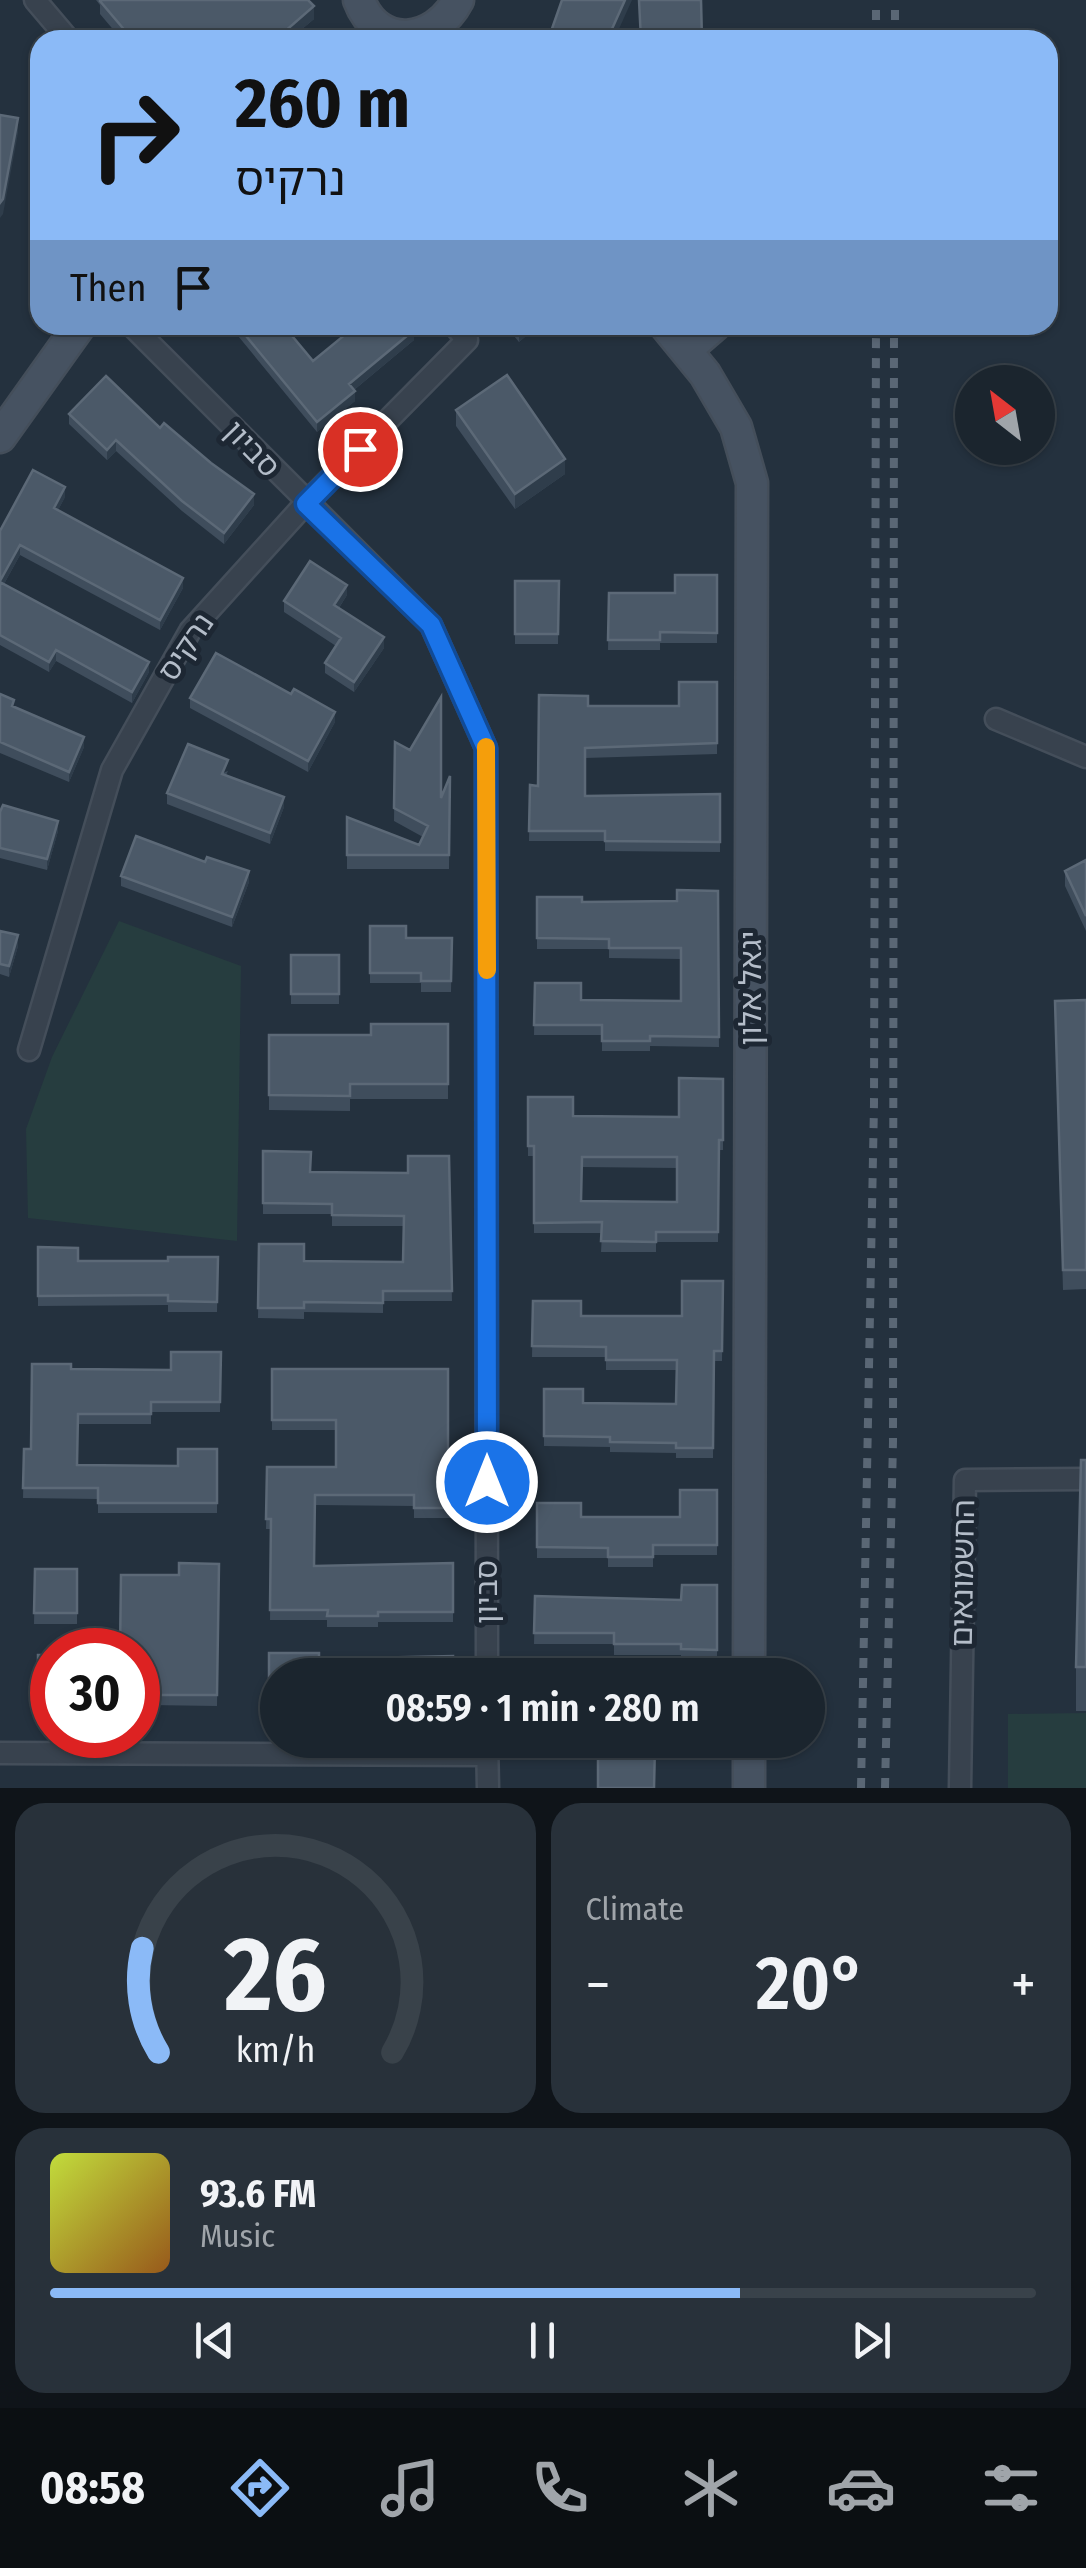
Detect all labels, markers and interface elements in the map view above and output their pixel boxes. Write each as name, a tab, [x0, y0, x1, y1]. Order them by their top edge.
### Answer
text: 260 m	[235, 62, 410, 146]
icon: right	[70, 70, 200, 200]
text: נרקיס	[235, 153, 346, 207]
icon: arrive	[166, 260, 221, 315]
text: Then	[70, 265, 146, 311]
north arrow	[955, 365, 1055, 465]
map controls	[955, 365, 1055, 465]
pin	[318, 407, 403, 492]
street label: סביון	[217, 413, 287, 485]
icon: arrive	[333, 422, 388, 477]
street label: נרקיס	[150, 606, 222, 688]
street label: יגאל אלון	[733, 931, 769, 1045]
position arrow	[435, 1430, 539, 1534]
street label: החשמונאים	[944, 1499, 982, 1647]
street label: סביון	[469, 1560, 505, 1624]
speed limit sign: 30	[30, 1628, 160, 1758]
text: 08:59 · 1 min · 280 m	[386, 1685, 700, 1731]
text: Climate	[586, 1890, 684, 1928]
text: 26	[223, 1913, 327, 2038]
text: 20°	[756, 1939, 866, 2029]
text: −	[586, 1952, 610, 2018]
text: +	[1011, 1952, 1036, 2018]
text: km/h	[235, 2029, 315, 2071]
text: 93.6 FM	[200, 2171, 316, 2217]
text: Music	[200, 2217, 275, 2255]
icon: previous	[187, 2313, 242, 2368]
icon: pause	[515, 2313, 570, 2368]
icon: next	[844, 2313, 899, 2368]
icon: directions	[225, 2453, 295, 2523]
icon: music	[375, 2453, 445, 2523]
icon: phone	[525, 2453, 595, 2523]
icon: climate	[676, 2453, 746, 2523]
icon: car	[826, 2453, 896, 2523]
icon: filters	[976, 2453, 1046, 2523]
text: 08:58	[40, 2461, 145, 2515]

